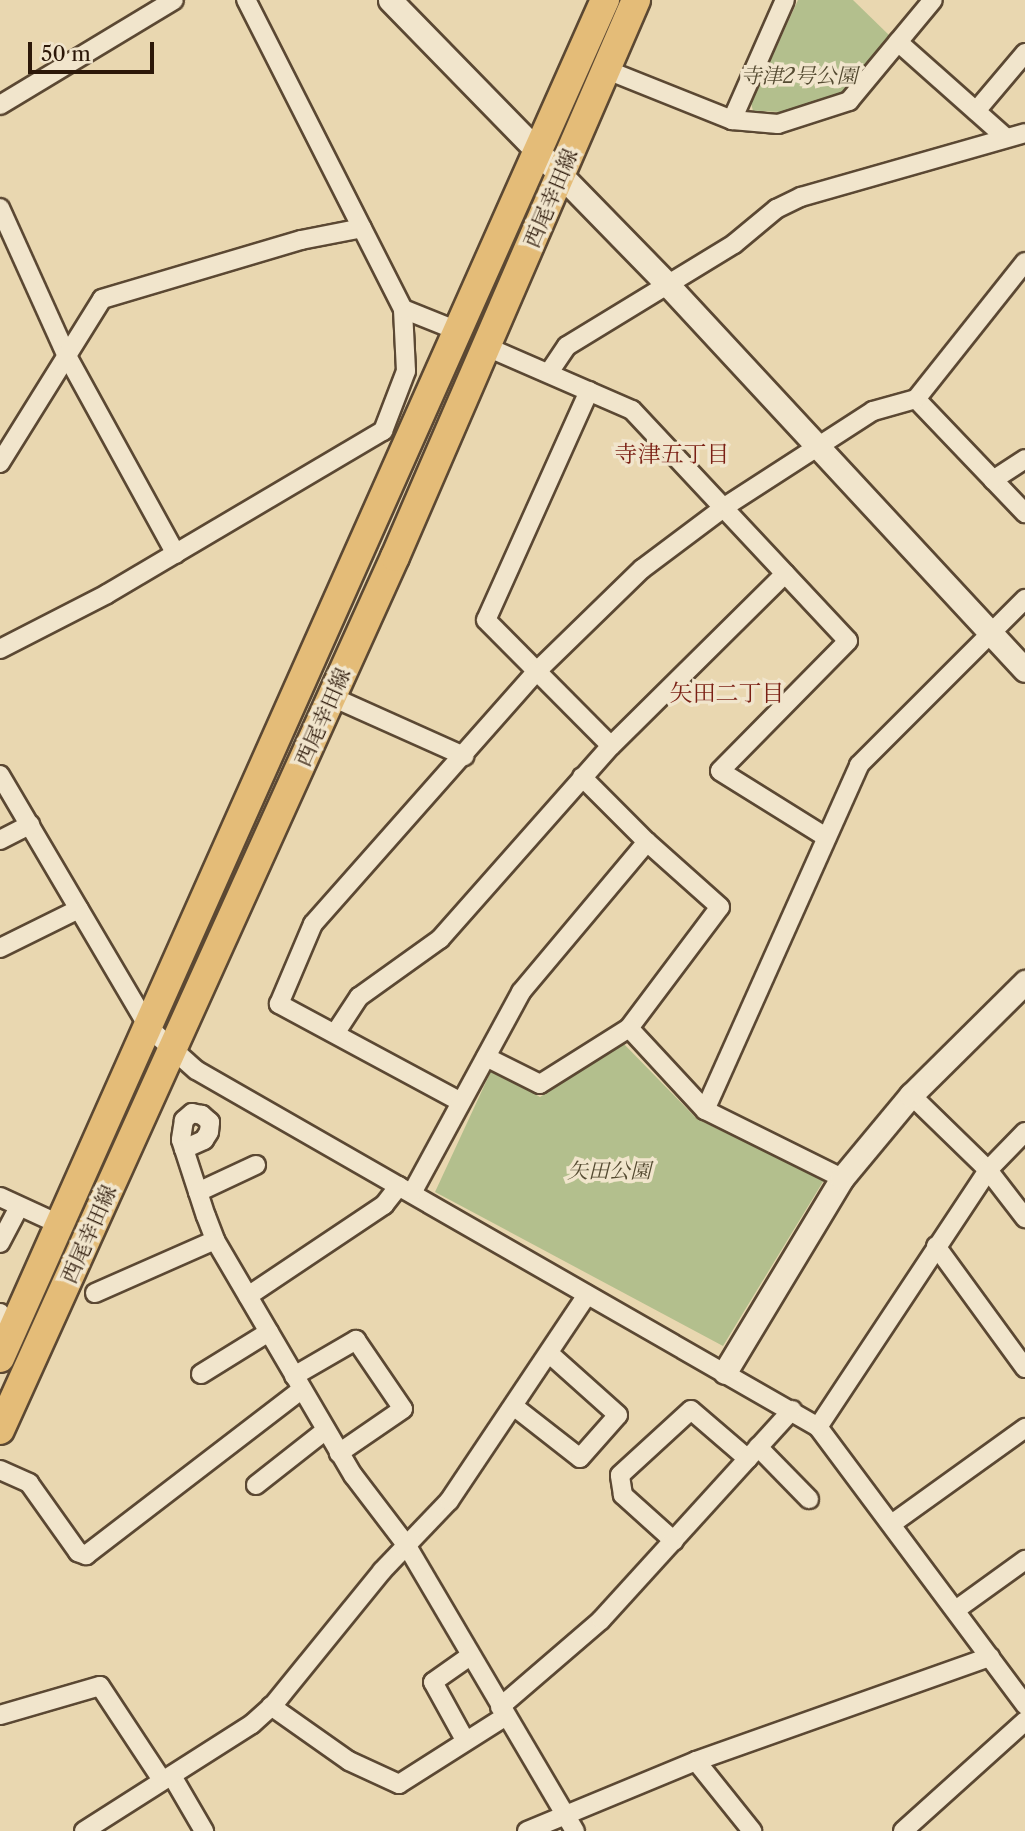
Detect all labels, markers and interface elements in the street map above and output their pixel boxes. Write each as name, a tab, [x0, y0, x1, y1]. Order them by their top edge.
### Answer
scale bar	[32, 28, 158, 72]
text: 50 m	[41, 41, 91, 66]
park label: 寺津2号公園	[740, 63, 858, 89]
street label: 西尾幸田線	[519, 145, 583, 251]
district label: 寺津五丁目	[615, 440, 729, 468]
street label: 西尾幸田線	[290, 664, 356, 770]
district label: 矢田二丁目	[670, 679, 784, 707]
park label: 矢田公園	[567, 1158, 651, 1184]
street label: 西尾幸田線	[56, 1181, 122, 1287]

